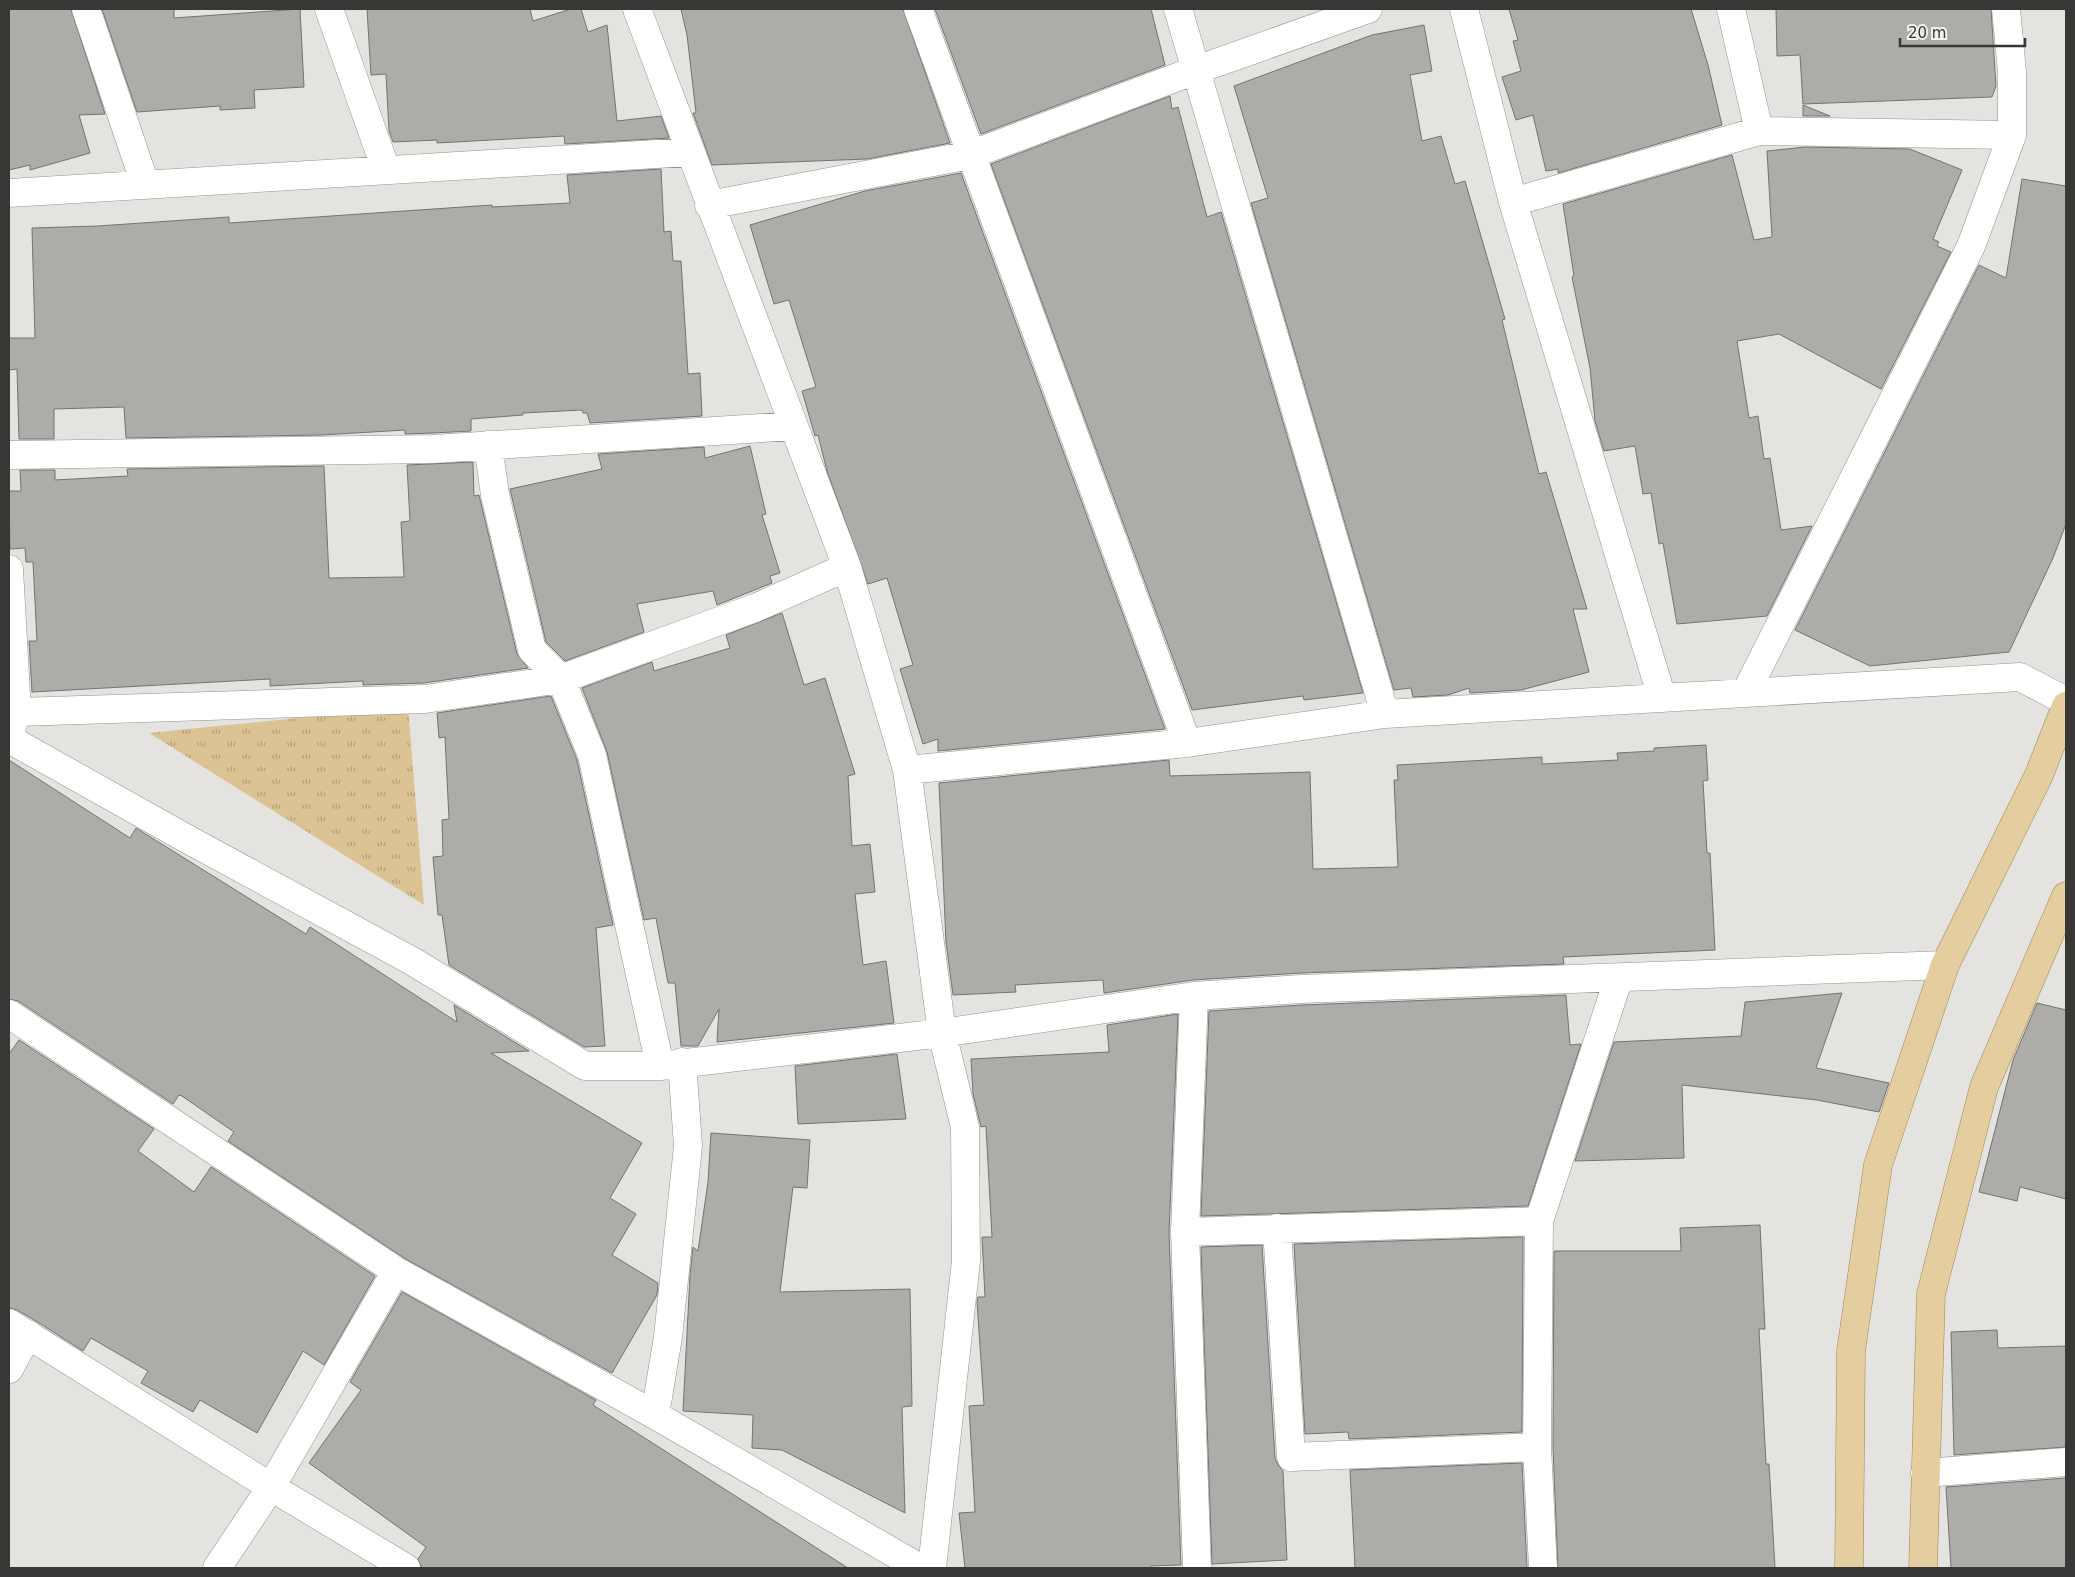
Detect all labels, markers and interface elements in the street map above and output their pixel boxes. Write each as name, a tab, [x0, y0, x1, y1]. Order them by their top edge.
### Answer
scale bar	[1900, 15, 2025, 47]
text: 20 m	[1908, 24, 1946, 42]

